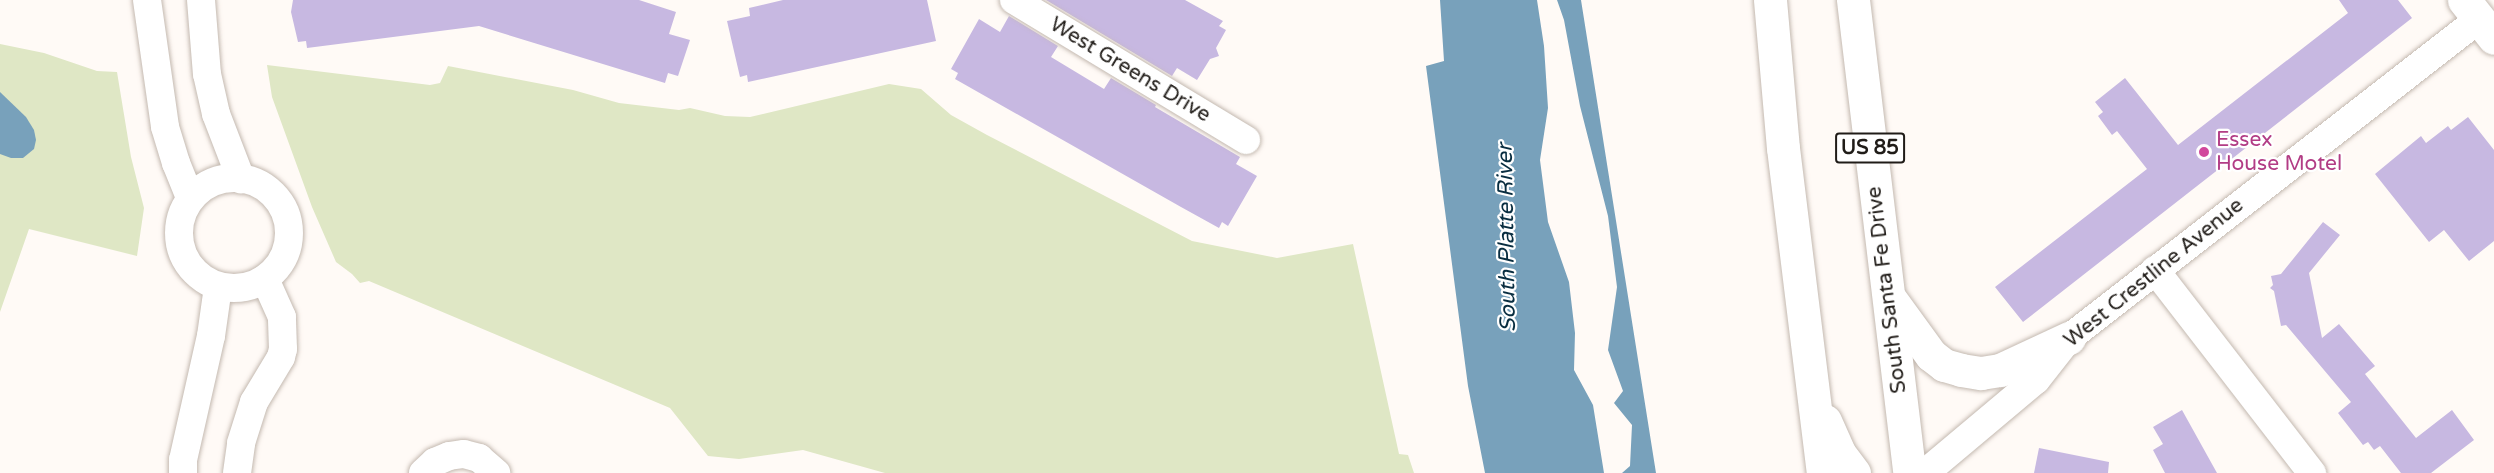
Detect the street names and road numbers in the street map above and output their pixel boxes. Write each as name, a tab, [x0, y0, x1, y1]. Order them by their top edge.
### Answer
street label: West Greens Drive	[1045, 12, 1215, 128]
road number: US 85	[1834, 131, 1906, 165]
street label: South Santa Fe Drive	[1862, 185, 1912, 395]
street label: West Crestline Avenue	[2059, 193, 2249, 353]

